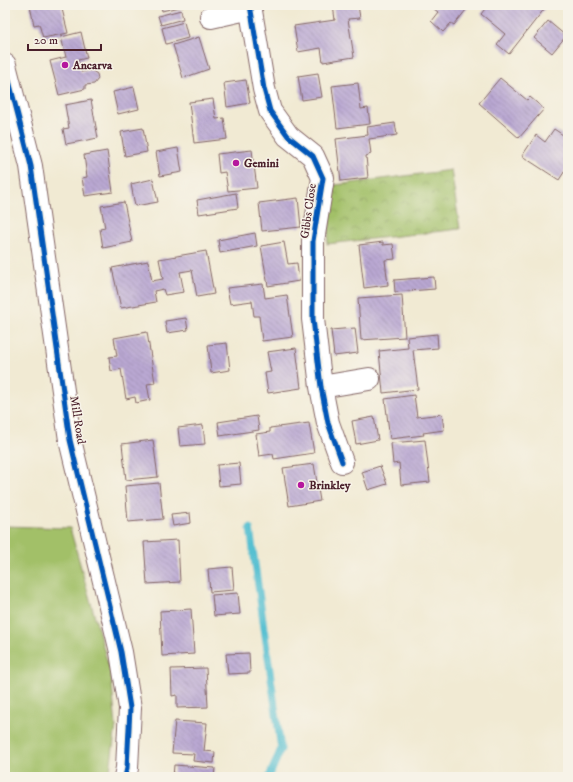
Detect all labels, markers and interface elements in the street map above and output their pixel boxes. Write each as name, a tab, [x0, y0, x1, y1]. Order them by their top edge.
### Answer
scale bar	[28, 26, 101, 52]
text: 20 m	[34, 33, 58, 48]
place label: Ancarva	[72, 58, 113, 73]
marker: Ancarva	[60, 60, 70, 70]
place label: Gemini	[244, 156, 279, 171]
marker: Gemini	[231, 158, 241, 168]
street label: Gibbs Close	[297, 182, 320, 240]
street label: Mill Road	[66, 395, 89, 445]
place label: Brinkley	[309, 478, 351, 493]
marker: Brinkley	[296, 480, 306, 490]

